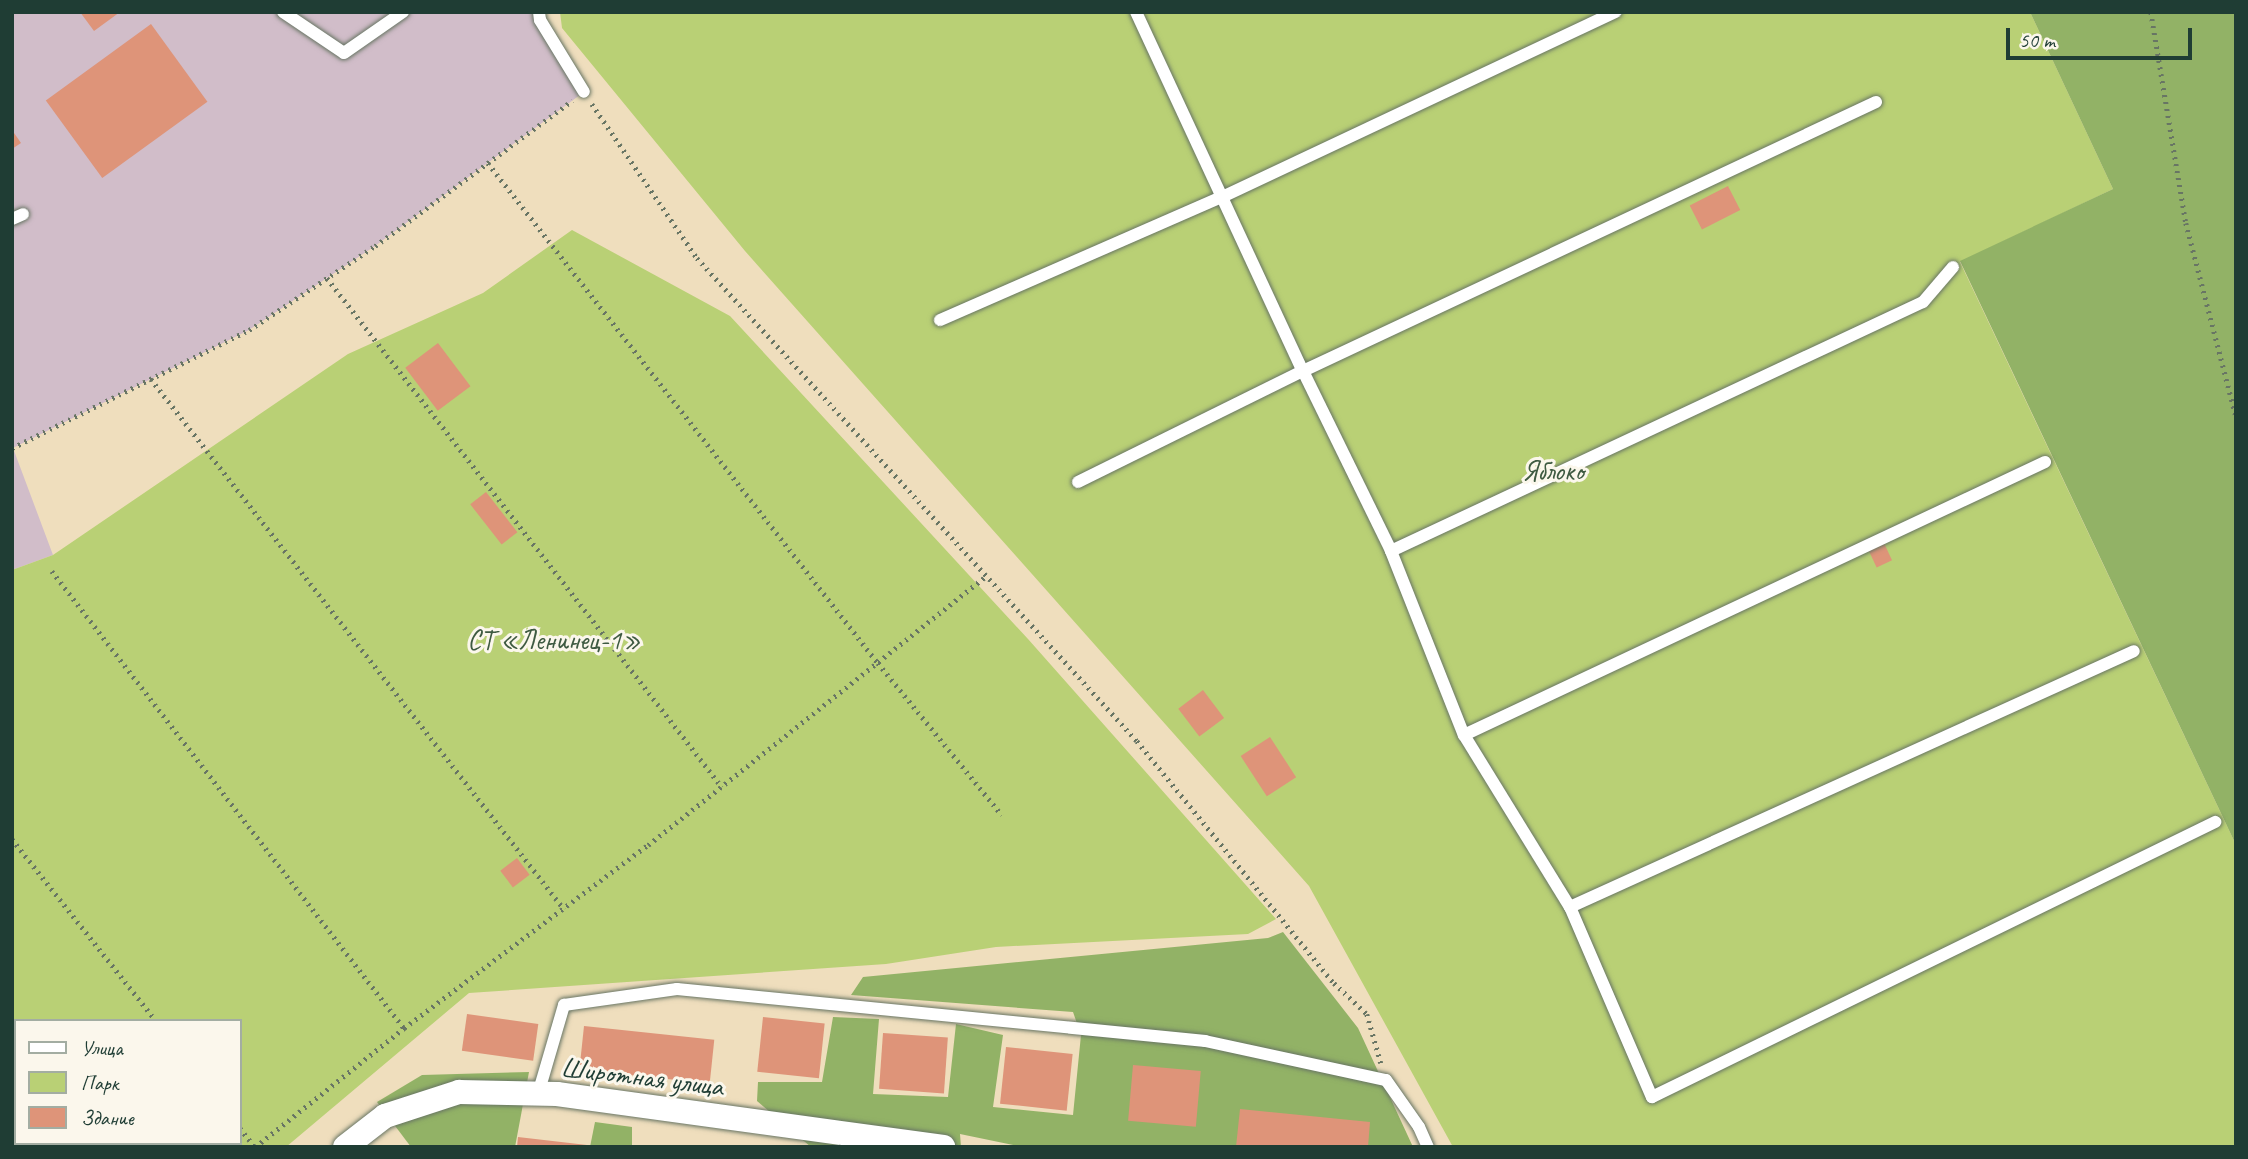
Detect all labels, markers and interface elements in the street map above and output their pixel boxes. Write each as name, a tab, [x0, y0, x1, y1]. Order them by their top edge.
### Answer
scale bar	[2010, 14, 2196, 58]
text: 50 m	[2019, 27, 2055, 53]
park label: Яблоко	[1522, 454, 1584, 488]
park label: СТ «Ленинец-1»	[467, 623, 641, 657]
legend	[14, 1019, 242, 1145]
text: Улица	[81, 1035, 123, 1061]
street label: Широтная улица	[558, 1050, 726, 1104]
text: Парк	[81, 1070, 118, 1096]
text: Здание	[81, 1105, 134, 1131]

